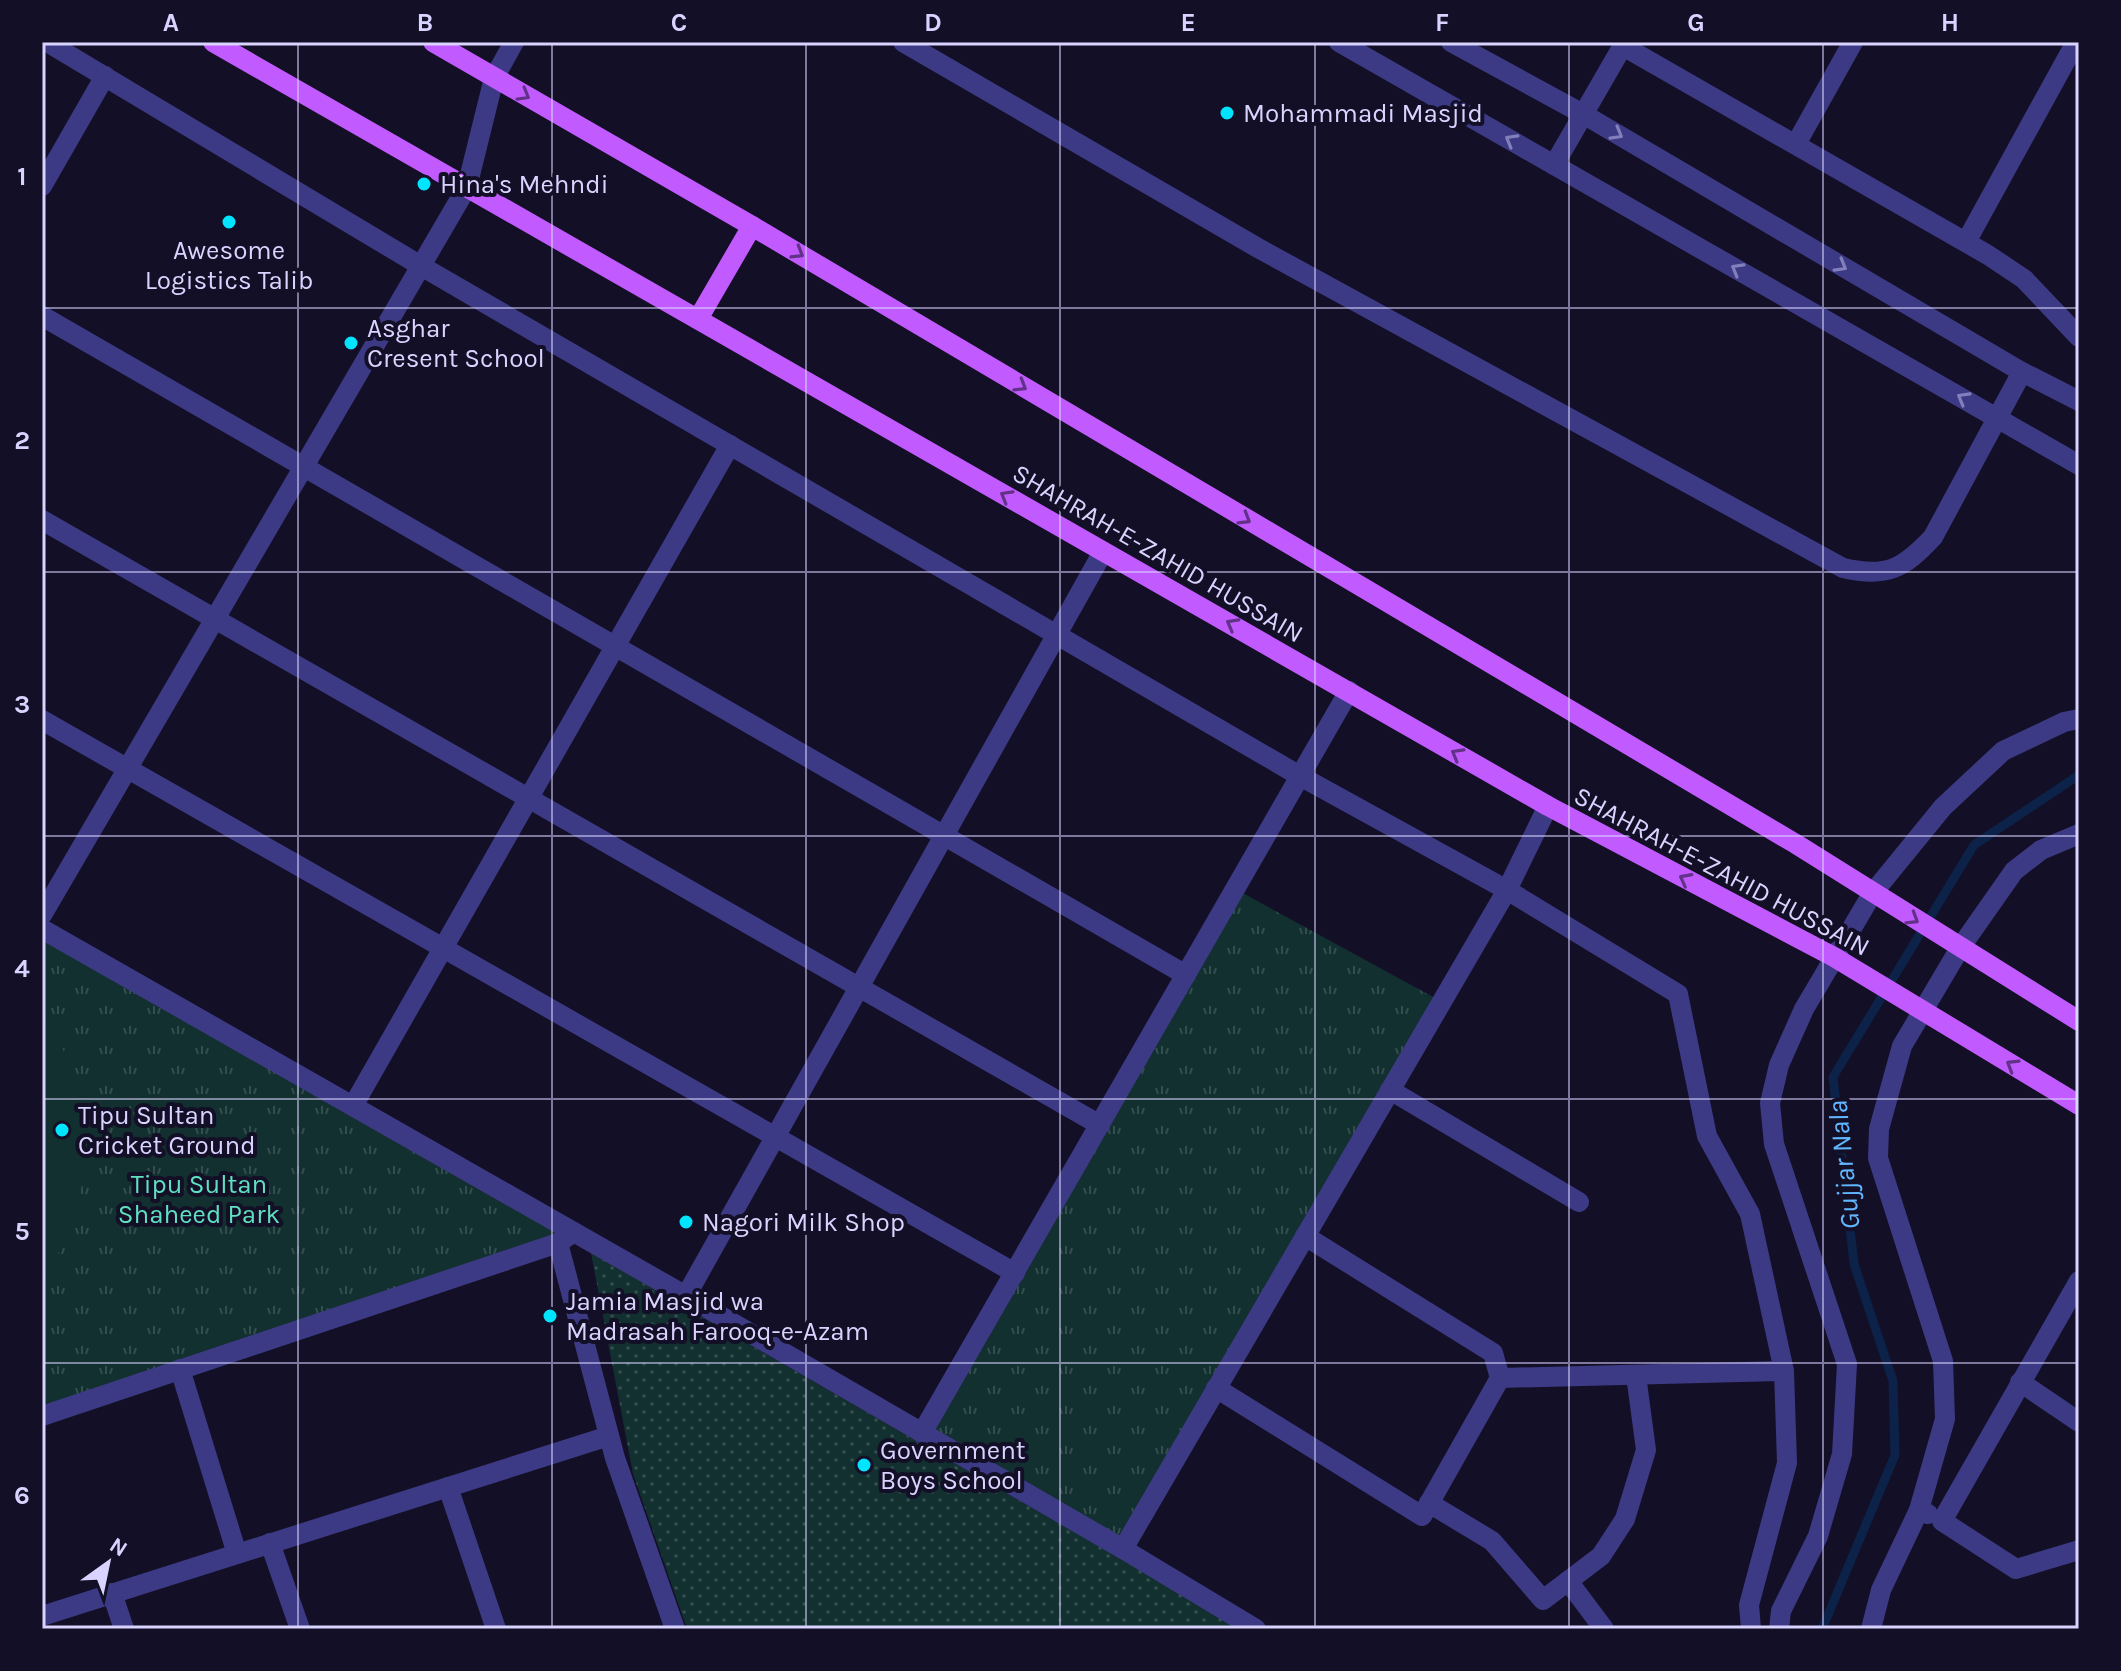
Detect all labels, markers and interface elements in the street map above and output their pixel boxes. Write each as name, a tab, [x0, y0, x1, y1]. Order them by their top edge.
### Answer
text: A	[163, 7, 179, 38]
text: B	[417, 7, 433, 38]
text: C	[671, 7, 687, 38]
text: D	[924, 7, 942, 38]
text: E	[1180, 7, 1196, 38]
text: F	[1435, 7, 1449, 38]
text: G	[1687, 7, 1705, 38]
text: H	[1941, 7, 1959, 38]
one-way arrow	[516, 85, 530, 101]
place label: Mohammadi Masjid	[1243, 98, 1483, 129]
marker: Mohammadi Masjid	[1218, 104, 1236, 122]
one-way arrow	[1608, 124, 1623, 140]
one-way arrow	[1505, 135, 1520, 150]
text: 1	[17, 161, 27, 192]
place label: Hina's Mehndi	[440, 169, 608, 200]
marker: Hina's Mehndi	[415, 175, 433, 193]
marker: Awesome Logistics Talib	[220, 213, 238, 231]
place label: Awesome Logistics Talib	[145, 235, 313, 296]
one-way arrow	[789, 244, 804, 259]
one-way arrow	[1833, 256, 1847, 272]
one-way arrow	[1731, 264, 1745, 279]
place label: Asghar Cresent School	[367, 313, 545, 374]
marker: Asghar Cresent School	[342, 334, 360, 352]
one-way arrow	[1012, 376, 1027, 392]
one-way arrow	[1957, 392, 1972, 408]
text: 2	[14, 425, 30, 456]
street label: SHAHRAH-E-ZAHID HUSSAIN	[1007, 457, 1309, 649]
one-way arrow	[1000, 490, 1014, 506]
one-way arrow	[1236, 509, 1251, 525]
one-way arrow	[1225, 619, 1240, 634]
text: 3	[14, 689, 30, 720]
one-way arrow	[1451, 748, 1466, 764]
street label: SHAHRAH-E-ZAHID HUSSAIN	[1569, 780, 1875, 963]
one-way arrow	[1679, 873, 1694, 888]
one-way arrow	[1904, 909, 1919, 924]
text: 4	[14, 953, 30, 984]
one-way arrow	[2006, 1059, 2021, 1075]
water label: Gujjar Nala	[1820, 1099, 1867, 1231]
place label: Tipu Sultan Cricket Ground	[78, 1100, 256, 1161]
marker: Tipu Sultan Cricket Ground	[53, 1121, 71, 1139]
park label: Tipu Sultan Shaheed Park	[118, 1169, 280, 1230]
place label: Nagori Milk Shop	[702, 1207, 905, 1238]
marker: Nagori Milk Shop	[677, 1213, 695, 1231]
text: 5	[14, 1216, 30, 1247]
place label: Jamia Masjid wa Madrasah Farooq-e-Azam	[566, 1286, 869, 1347]
marker: Jamia Masjid wa Madrasah Farooq-e-Azam	[541, 1307, 559, 1325]
place label: Government Boys School	[880, 1435, 1026, 1496]
marker: Government Boys School	[855, 1456, 873, 1474]
text: 6	[14, 1480, 30, 1511]
north arrow	[68, 1523, 148, 1603]
text: N	[105, 1532, 132, 1562]

